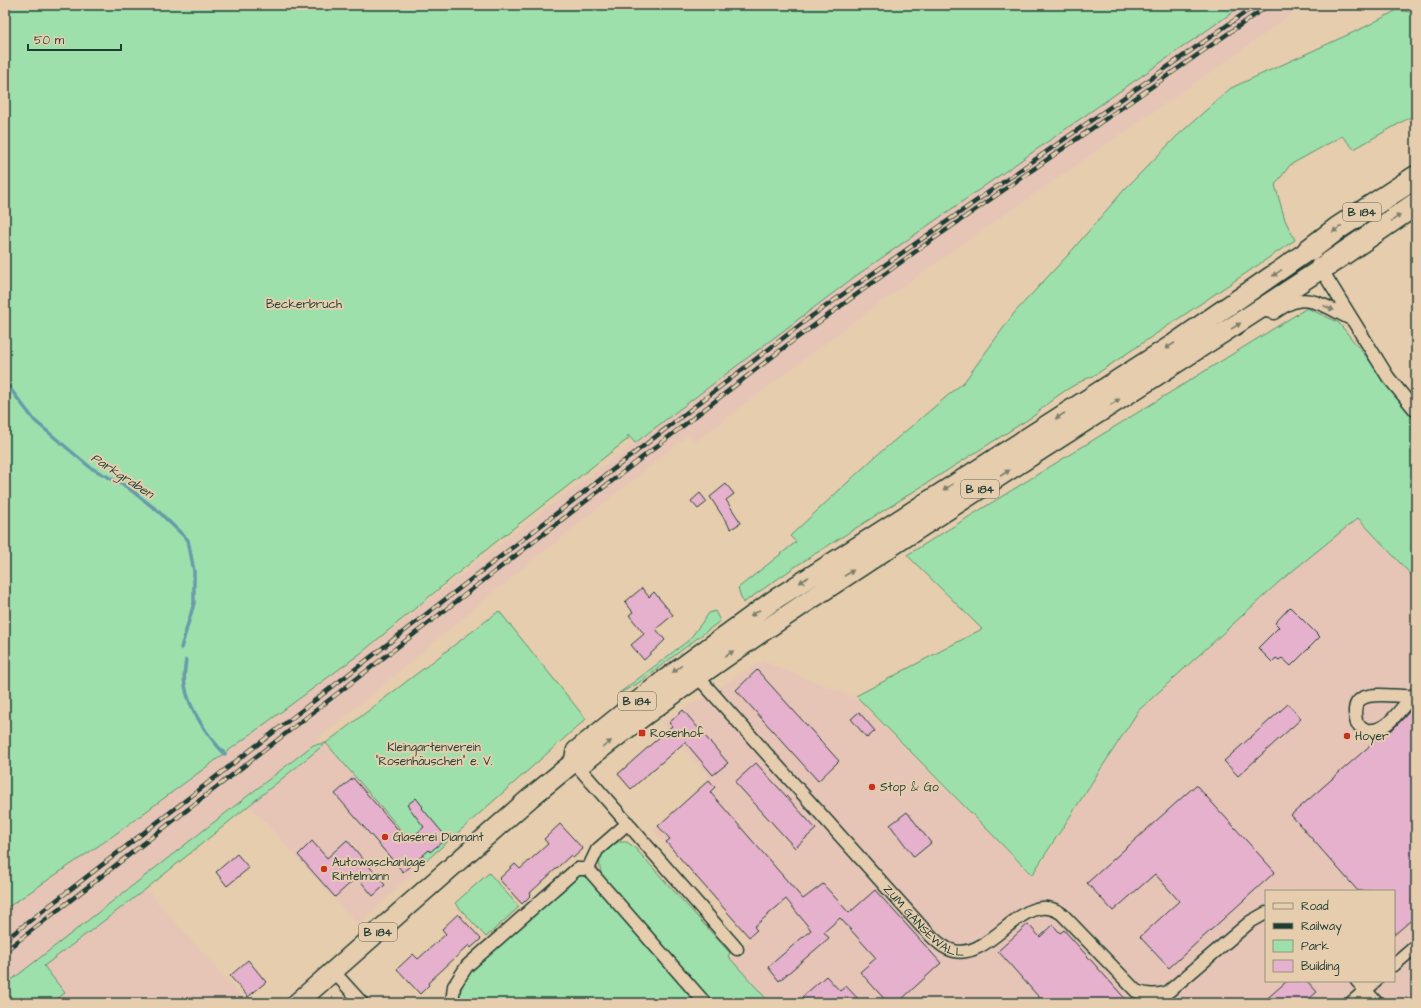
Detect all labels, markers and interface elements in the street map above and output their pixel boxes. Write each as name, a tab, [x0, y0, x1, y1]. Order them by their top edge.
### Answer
scale bar	[28, 26, 121, 52]
text: 50 m	[34, 32, 65, 49]
road number: B 184	[1343, 203, 1381, 221]
one-way arrow	[1391, 214, 1401, 222]
one-way arrow	[1331, 225, 1342, 233]
one-way arrow	[1272, 269, 1282, 277]
park label: Beckerbruch	[266, 296, 342, 313]
one-way arrow	[1323, 305, 1334, 311]
one-way arrow	[1231, 322, 1241, 330]
one-way arrow	[1164, 342, 1175, 350]
one-way arrow	[1110, 398, 1120, 406]
one-way arrow	[1055, 412, 1065, 420]
water label: Parkgraben	[87, 449, 159, 504]
one-way arrow	[1000, 469, 1011, 476]
road number: B 184	[961, 480, 999, 498]
one-way arrow	[943, 484, 954, 491]
one-way arrow	[843, 570, 855, 577]
one-way arrow	[798, 577, 810, 584]
one-way arrow	[750, 609, 760, 617]
one-way arrow	[724, 650, 734, 658]
one-way arrow	[672, 665, 683, 674]
road number: B 184	[618, 692, 656, 710]
place label: Rosenhof	[650, 725, 705, 742]
marker: Rosenhof	[637, 728, 647, 738]
place label: Hoyer	[1355, 728, 1389, 746]
marker: Hoyer	[1342, 731, 1352, 741]
park label: Kleingartenverein "Rosenhäuschen" e. V.	[376, 739, 493, 770]
one-way arrow	[601, 740, 612, 749]
place label: Stop & Go	[880, 779, 939, 796]
marker: Stop & Go	[867, 782, 877, 792]
place label: Glaserei Diamant	[393, 829, 484, 846]
marker: Glaserei Diamant	[380, 832, 390, 842]
place label: Autowaschanlage Rintelmann	[332, 854, 426, 885]
marker: Autowaschanlage Rintelmann	[319, 864, 329, 874]
street label: ZUM GÄNSEWALL	[879, 881, 965, 961]
legend	[1265, 890, 1395, 982]
text: Road	[1301, 898, 1329, 915]
text: Railway	[1301, 918, 1342, 936]
road number: B 184	[359, 923, 397, 941]
text: Park	[1301, 938, 1329, 955]
text: Building	[1301, 958, 1339, 976]

